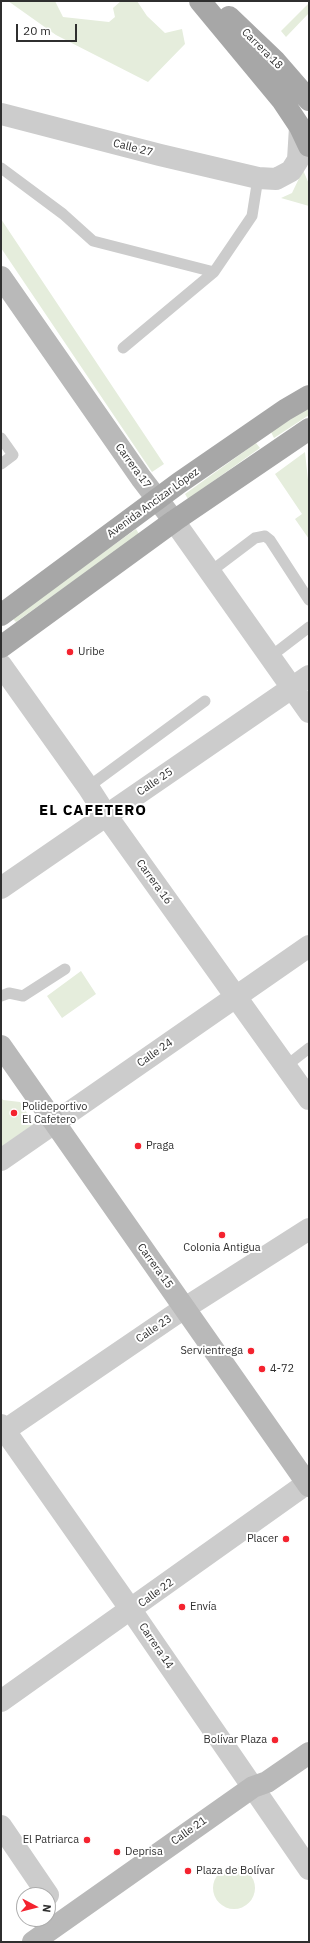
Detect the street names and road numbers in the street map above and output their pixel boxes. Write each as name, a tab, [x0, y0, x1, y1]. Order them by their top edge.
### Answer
street label: Carrera 18	[239, 26, 285, 72]
street label: Calle 27	[112, 137, 154, 159]
street label: Carrera 17	[112, 441, 154, 491]
street label: Avenida Ancizar López	[105, 465, 201, 541]
street label: Calle 25	[135, 765, 175, 799]
street label: Carrera 16	[133, 857, 175, 907]
street label: Calle 24	[135, 1036, 175, 1070]
street label: Carrera 15	[134, 1241, 176, 1291]
street label: Calle 23	[134, 1312, 174, 1346]
street label: Calle 22	[136, 1576, 176, 1610]
street label: Carrera 14	[136, 1621, 176, 1671]
street label: Calle 21	[169, 1814, 209, 1848]

